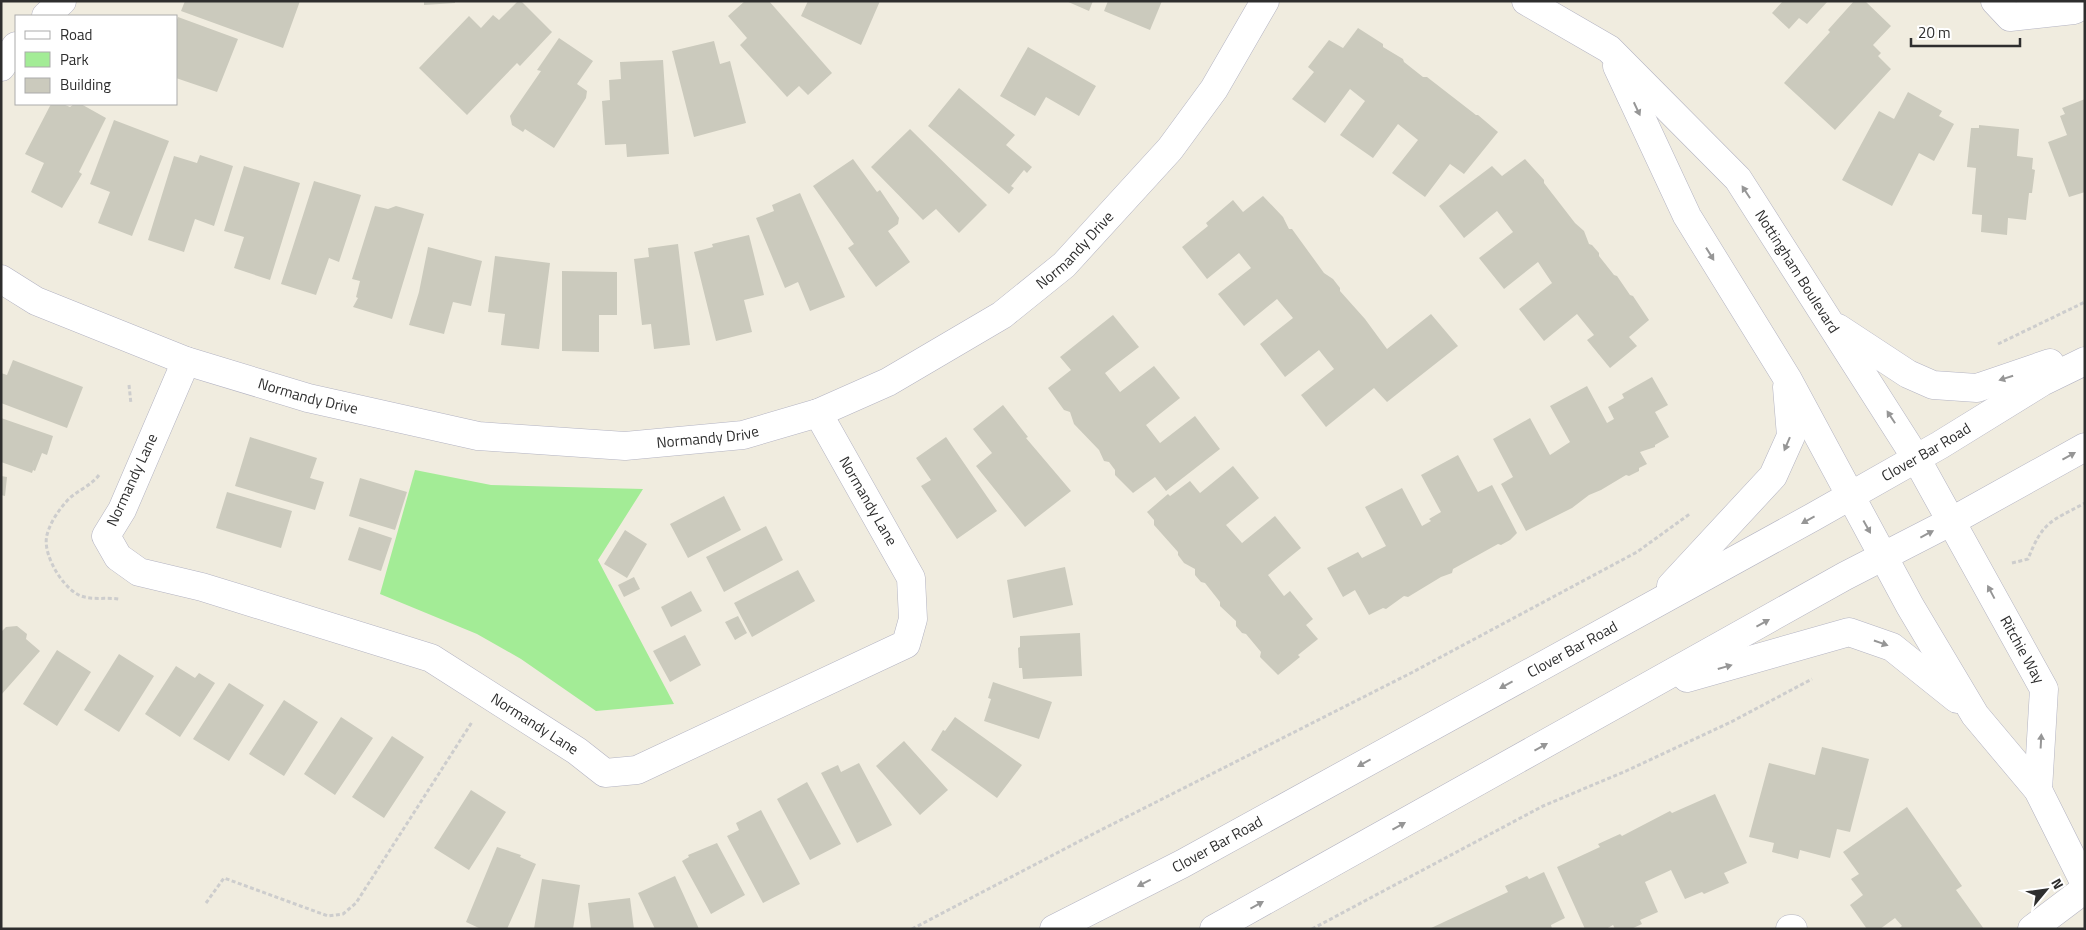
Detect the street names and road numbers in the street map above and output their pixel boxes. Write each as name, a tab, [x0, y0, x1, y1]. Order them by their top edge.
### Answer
street label: Nottingham Boulevard	[1750, 205, 1846, 338]
street label: Normandy Drive	[1030, 206, 1119, 295]
street label: Normandy Drive	[255, 372, 360, 420]
street label: Clover Bar Road	[1877, 417, 1975, 487]
street label: Normandy Drive	[655, 419, 761, 454]
street label: Normandy Lane	[100, 430, 163, 530]
street label: Normandy Lane	[833, 452, 903, 550]
street label: Ritchie Way	[1995, 611, 2051, 687]
street label: Clover Bar Road	[1523, 615, 1622, 683]
street label: Normandy Lane	[486, 687, 583, 760]
street label: Clover Bar Road	[1168, 810, 1267, 878]

